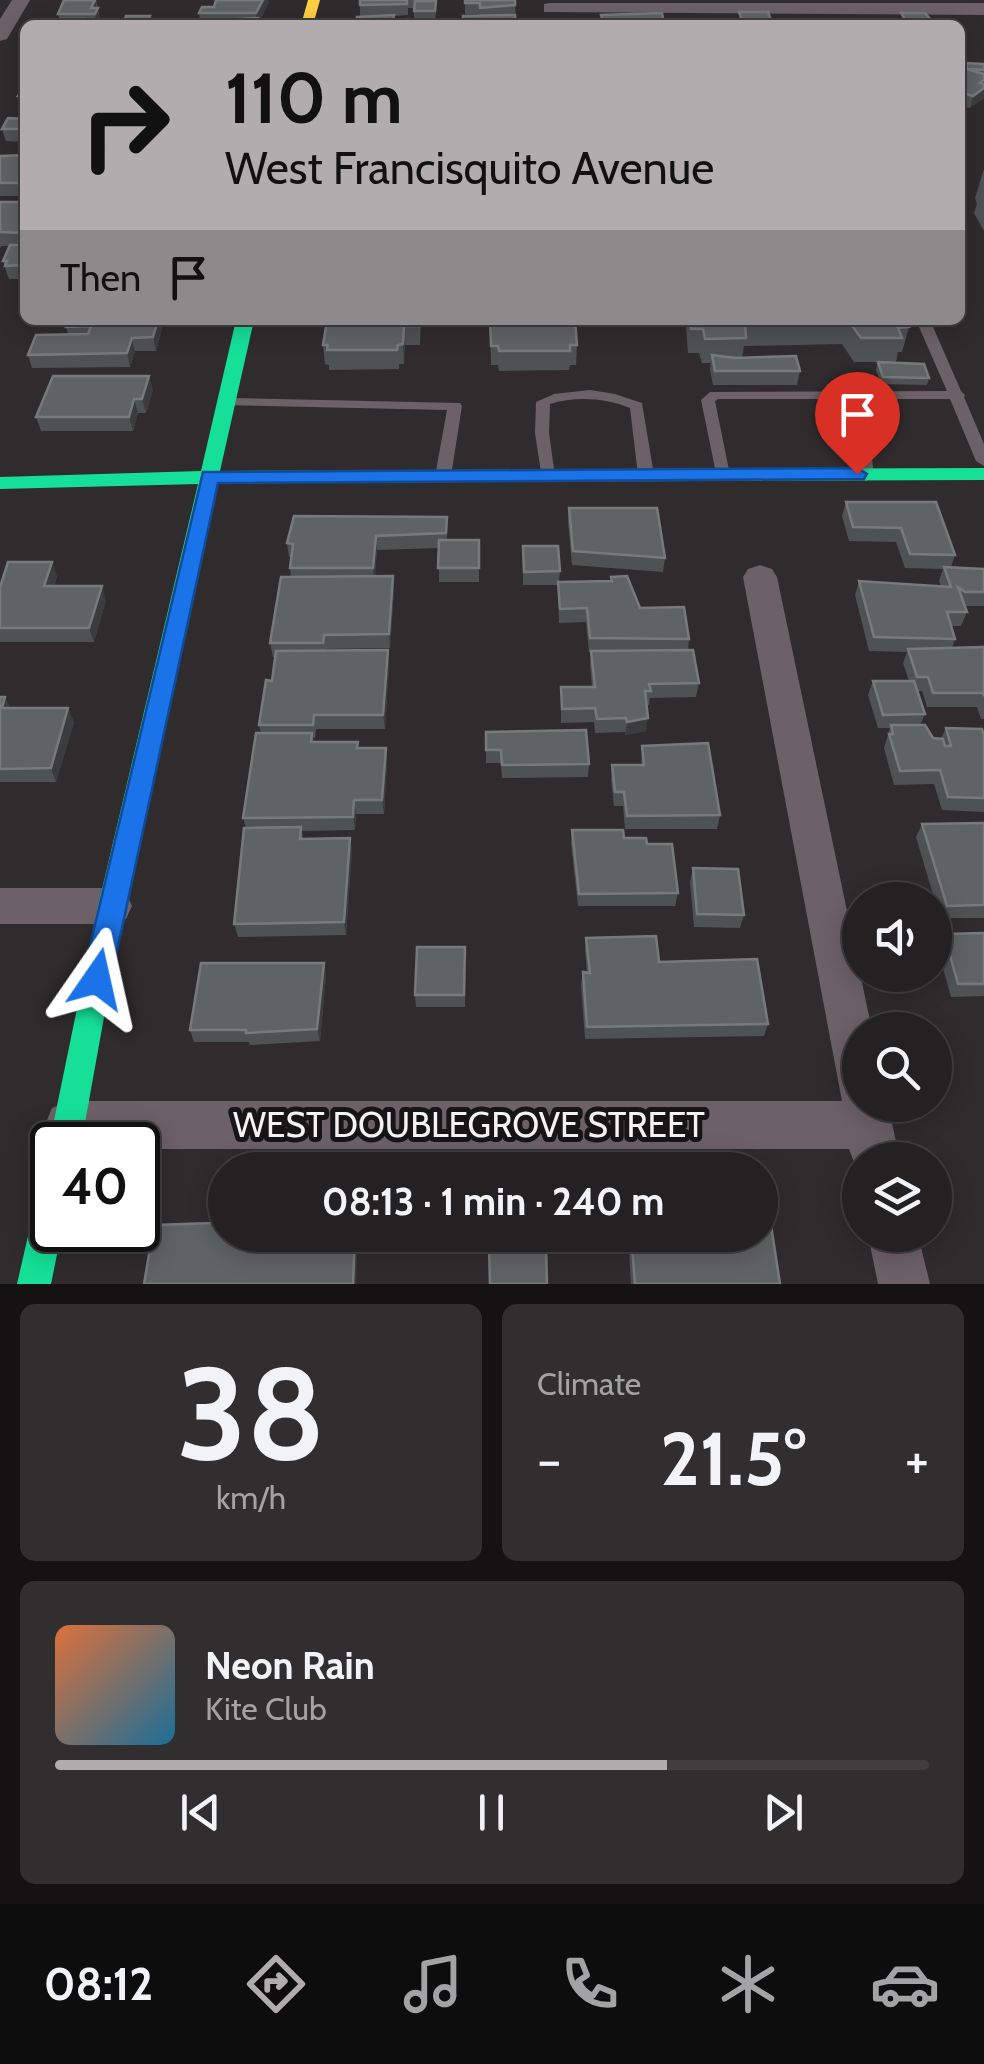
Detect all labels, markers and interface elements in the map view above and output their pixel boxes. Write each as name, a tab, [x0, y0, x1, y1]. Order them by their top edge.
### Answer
text: 110 m	[225, 55, 403, 141]
icon: right	[60, 60, 190, 190]
text: West Francisquito Avenue	[225, 141, 714, 195]
icon: arrive	[161, 250, 216, 305]
text: Then	[60, 254, 141, 301]
pin	[815, 372, 900, 475]
icon: arrive	[830, 387, 885, 442]
map controls	[842, 882, 952, 1252]
button: sound	[842, 882, 952, 992]
position arrow	[45, 927, 149, 1031]
button: search	[842, 1012, 952, 1122]
street label: WEST DOUBLEGROVE STREET	[233, 1103, 705, 1146]
speed limit sign: 40	[30, 1122, 160, 1252]
button: layers	[842, 1142, 952, 1252]
text: 08:13 · 1 min · 240 m	[322, 1178, 664, 1225]
text: 38	[177, 1334, 325, 1492]
text: Climate	[537, 1364, 641, 1403]
text: 21.5°	[660, 1413, 806, 1504]
text: −	[537, 1426, 561, 1493]
text: +	[905, 1426, 929, 1493]
text: km/h	[216, 1478, 286, 1517]
text: Neon Rain	[205, 1642, 375, 1689]
text: Kite Club	[205, 1689, 327, 1728]
icon: previous	[173, 1785, 228, 1840]
icon: pause	[464, 1785, 519, 1840]
icon: next	[756, 1785, 811, 1840]
icon: directions	[241, 1949, 311, 2019]
icon: music	[398, 1949, 468, 2019]
icon: phone	[555, 1949, 625, 2019]
icon: climate	[713, 1949, 783, 2019]
icon: car	[870, 1949, 940, 2019]
text: 08:12	[44, 1957, 153, 2011]

